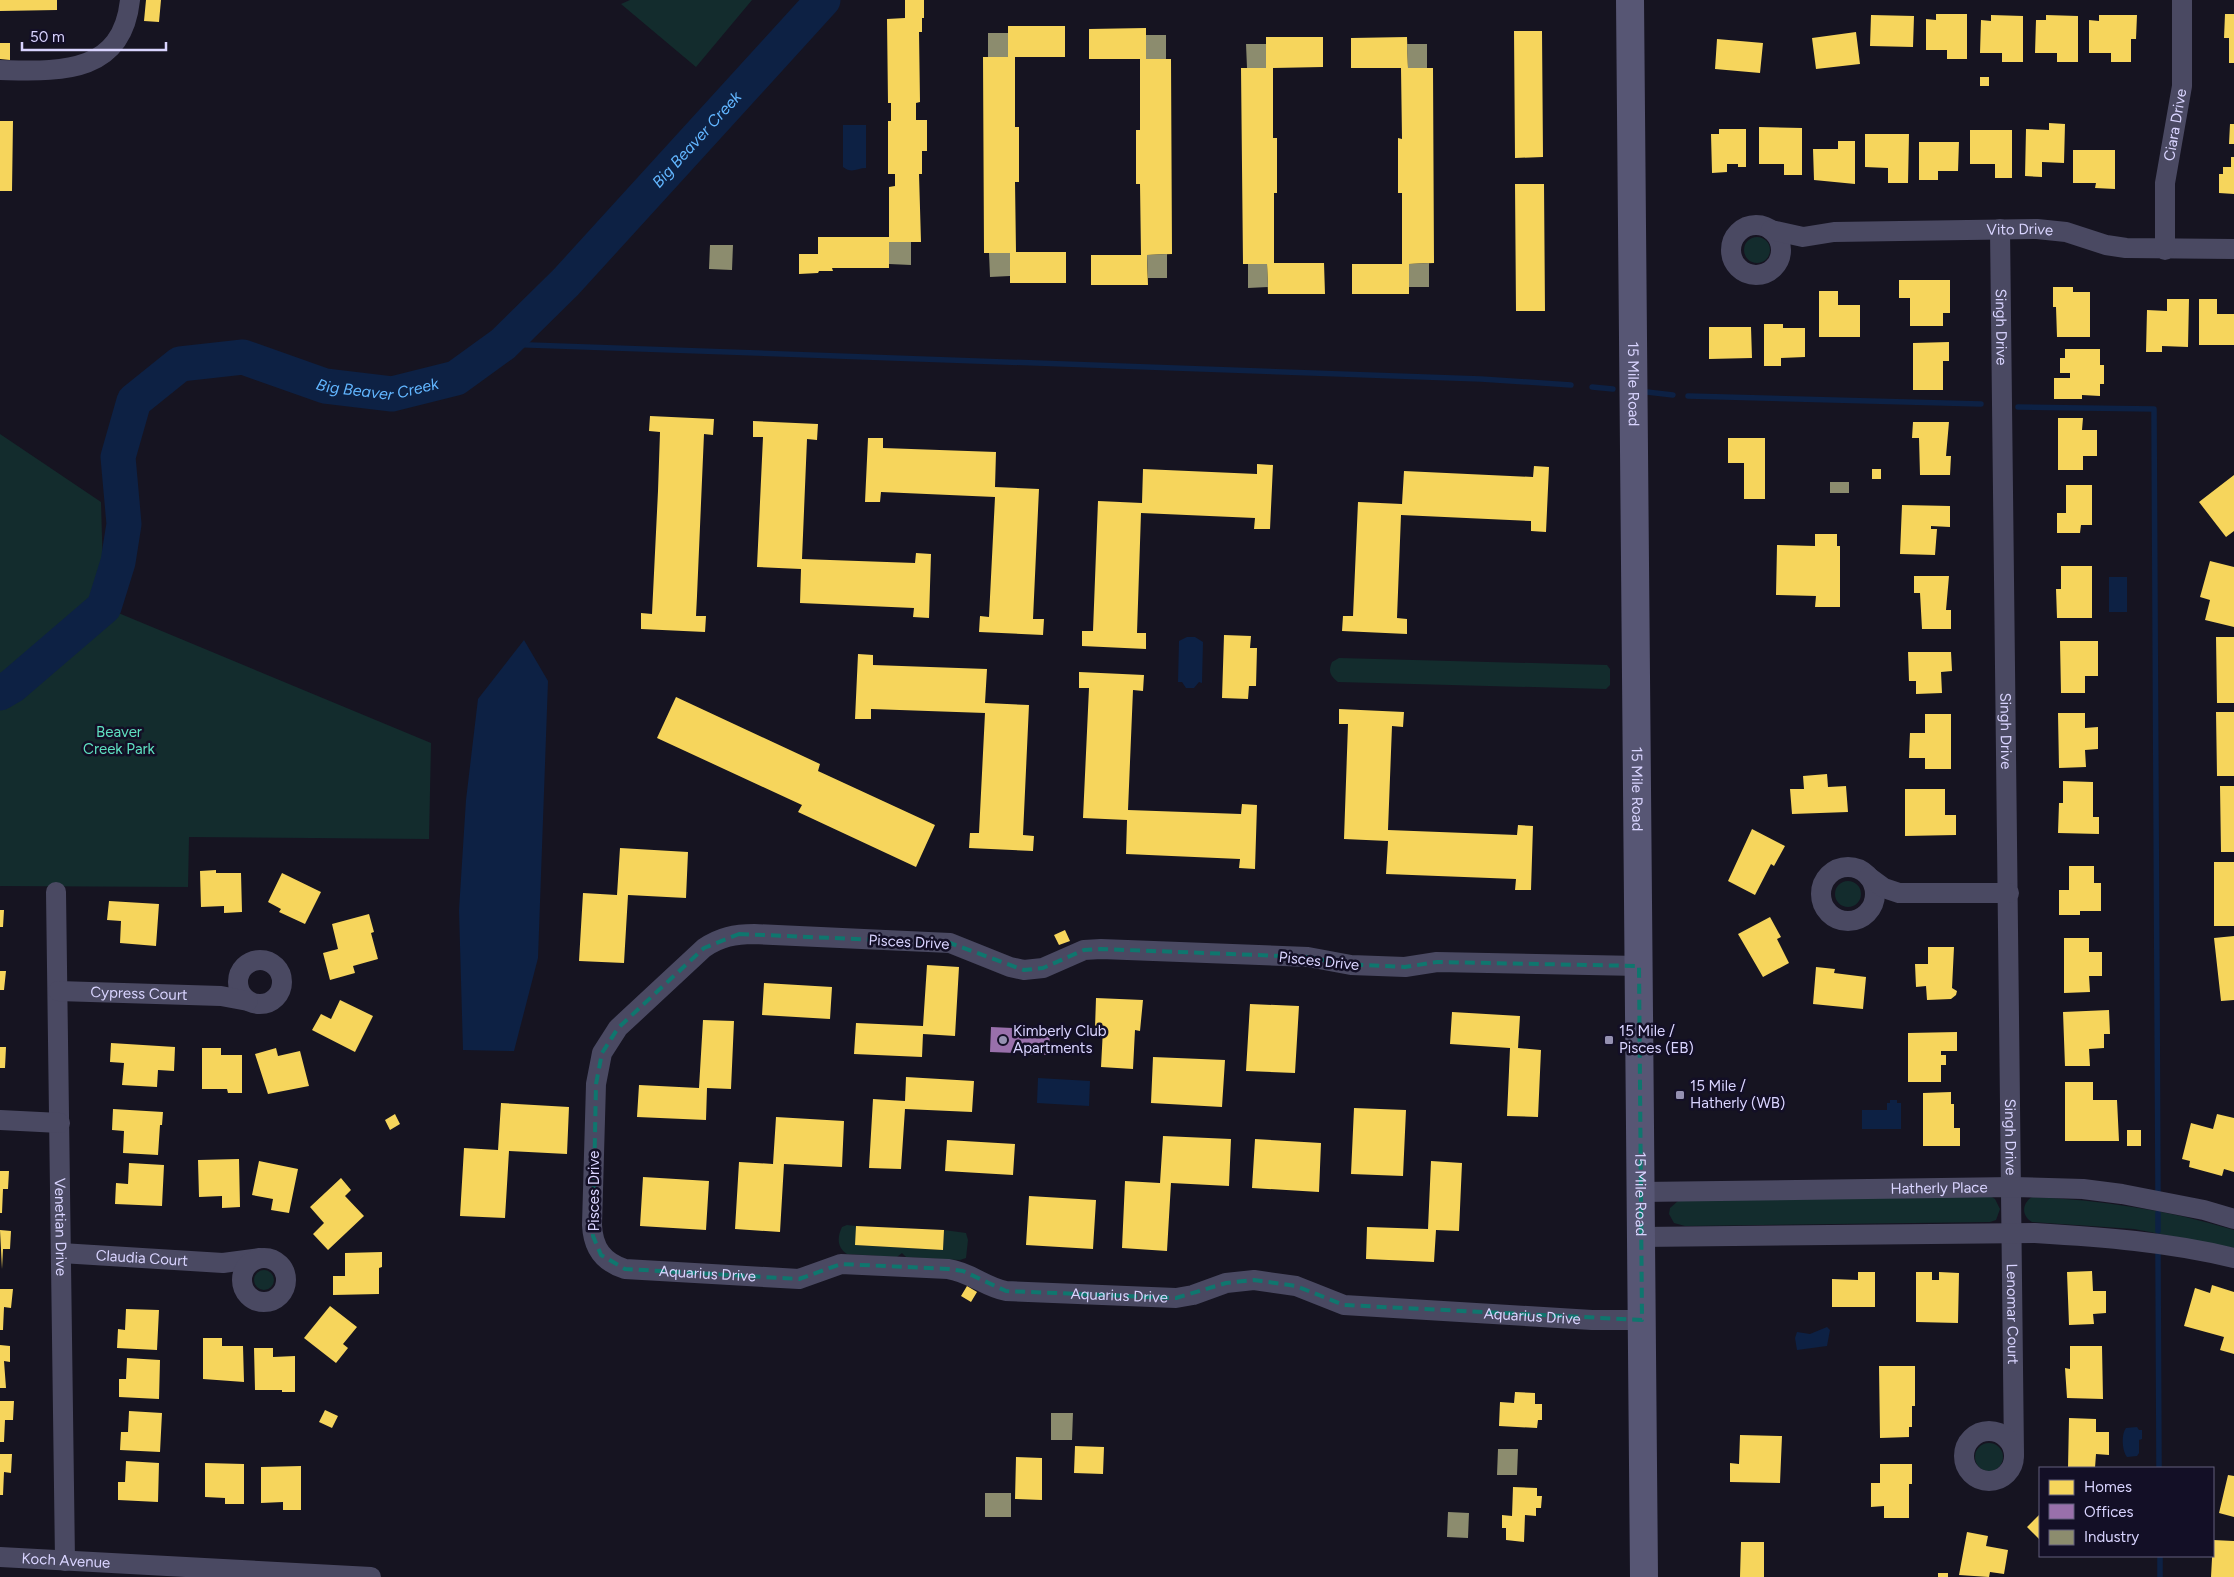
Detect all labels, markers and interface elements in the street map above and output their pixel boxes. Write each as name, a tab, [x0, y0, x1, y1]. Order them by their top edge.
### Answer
scale bar	[22, 20, 166, 52]
text: 50 m	[30, 28, 65, 46]
water label: Big Beaver Creek	[648, 86, 746, 191]
street label: Ciara Drive	[2160, 87, 2190, 162]
street label: Vito Drive	[1986, 220, 2054, 240]
street label: Singh Drive	[1992, 289, 2011, 365]
street label: 15 Mile Road	[1624, 342, 1643, 426]
water label: Big Beaver Creek	[314, 373, 442, 404]
street label: Singh Drive	[1996, 693, 2015, 769]
park label: Beaver Creek Park	[83, 723, 156, 758]
street label: 15 Mile Road	[1628, 747, 1646, 831]
street label: Pisces Drive	[868, 931, 950, 953]
street label: Pisces Drive	[1278, 948, 1360, 974]
street label: Cypress Court	[90, 983, 188, 1004]
place label: Kimberly Club Apartments	[1013, 1022, 1107, 1057]
place label: 15 Mile / Pisces (EB)	[1619, 1022, 1694, 1057]
marker: Kimberly Club Apartments	[997, 1034, 1009, 1046]
marker: 15 Mile / Pisces (EB)	[1603, 1034, 1615, 1046]
place label: 15 Mile / Hatherly (WB)	[1690, 1077, 1785, 1112]
marker: 15 Mile / Hatherly (WB)	[1674, 1089, 1686, 1101]
street label: Singh Drive	[2001, 1098, 2020, 1175]
street label: Pisces Drive	[585, 1151, 603, 1231]
street label: 15 Mile Road	[1631, 1152, 1650, 1236]
street label: Venetian Drive	[51, 1178, 70, 1276]
street label: Hatherly Place	[1890, 1178, 1988, 1198]
street label: Claudia Court	[95, 1246, 189, 1270]
street label: Aquarius Drive	[659, 1262, 757, 1286]
street label: Lenomar Court	[2003, 1263, 2022, 1365]
street label: Aquarius Drive	[1070, 1285, 1168, 1307]
street label: Aquarius Drive	[1483, 1304, 1581, 1328]
legend	[2039, 1467, 2214, 1557]
text: Homes	[2084, 1478, 2132, 1496]
text: Offices	[2084, 1503, 2134, 1521]
text: Industry	[2084, 1528, 2139, 1546]
street label: Koch Avenue	[21, 1549, 111, 1572]

